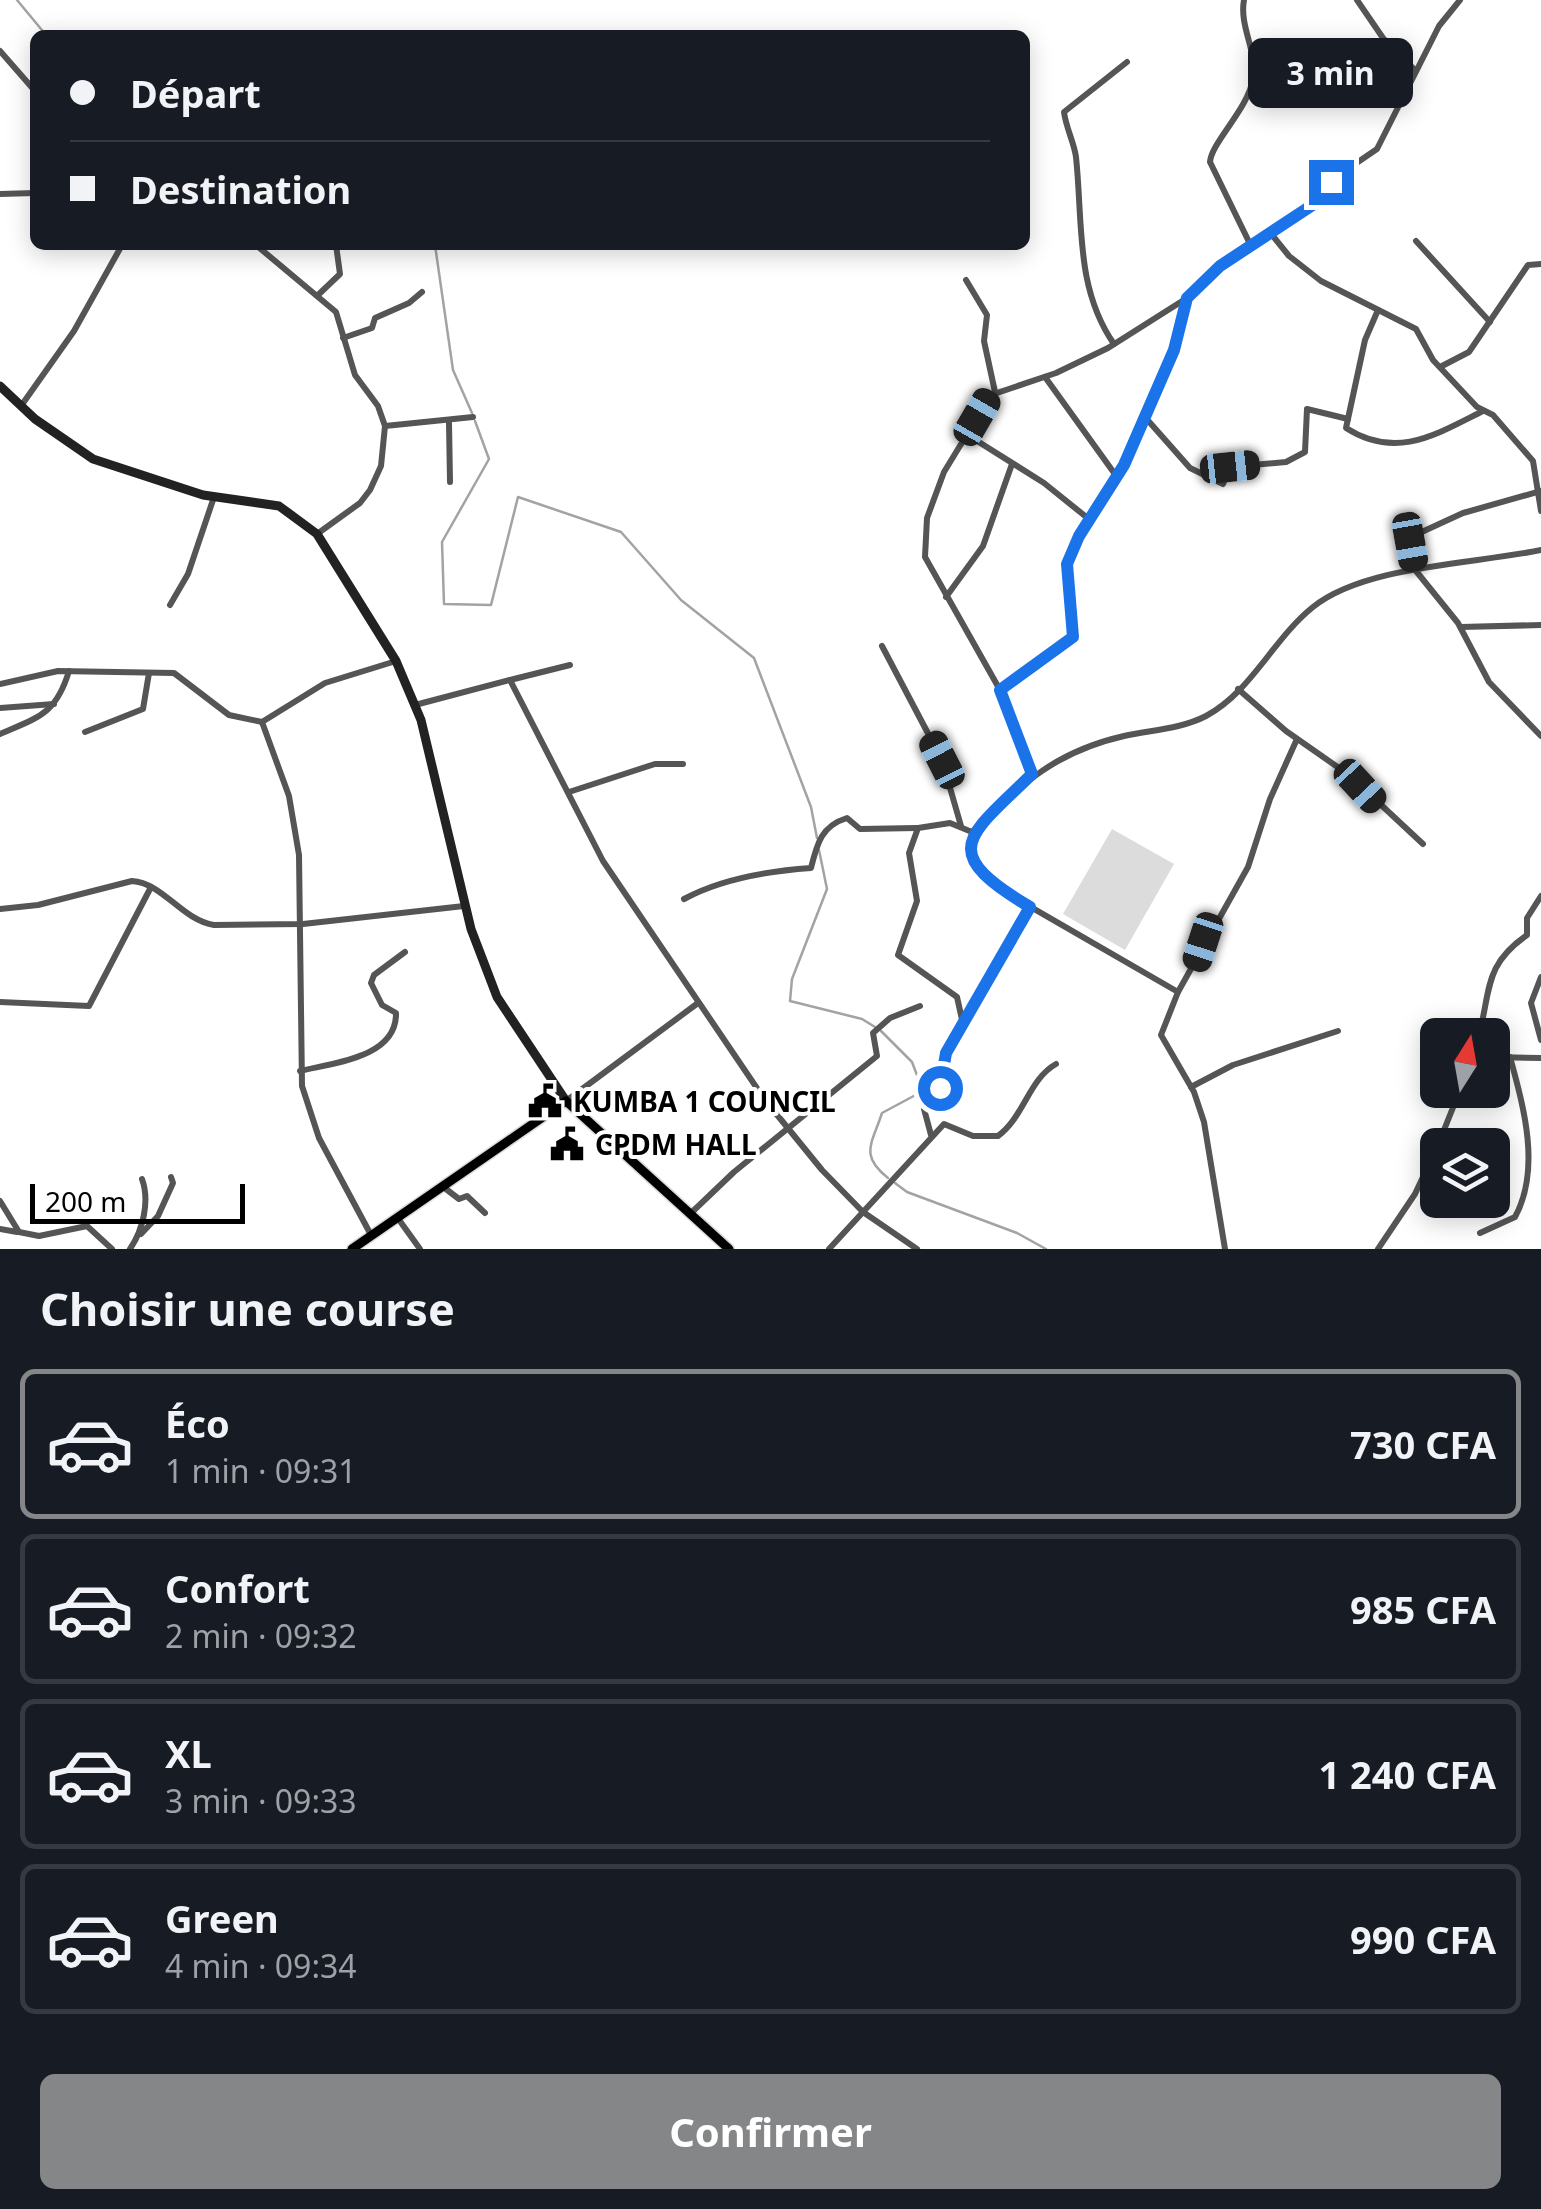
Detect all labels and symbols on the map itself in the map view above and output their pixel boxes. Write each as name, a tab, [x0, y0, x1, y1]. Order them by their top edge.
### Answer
callout: 3 min	[1248, 37, 1414, 107]
route end	[1309, 160, 1354, 205]
car	[949, 384, 1005, 450]
car	[1199, 449, 1261, 485]
car	[1390, 510, 1430, 574]
car	[915, 726, 969, 794]
car	[1329, 754, 1391, 818]
car	[1179, 909, 1227, 975]
north arrow	[1420, 1018, 1510, 1108]
route start	[918, 1066, 963, 1111]
public building icon: KUMBA 1 COUNCIL	[526, 1082, 564, 1120]
place label: KUMBA 1 COUNCIL	[573, 1082, 836, 1120]
public building icon: CPDM HALL	[548, 1125, 586, 1163]
place label: CPDM HALL	[595, 1125, 757, 1163]
scale bar	[30, 1179, 245, 1224]

